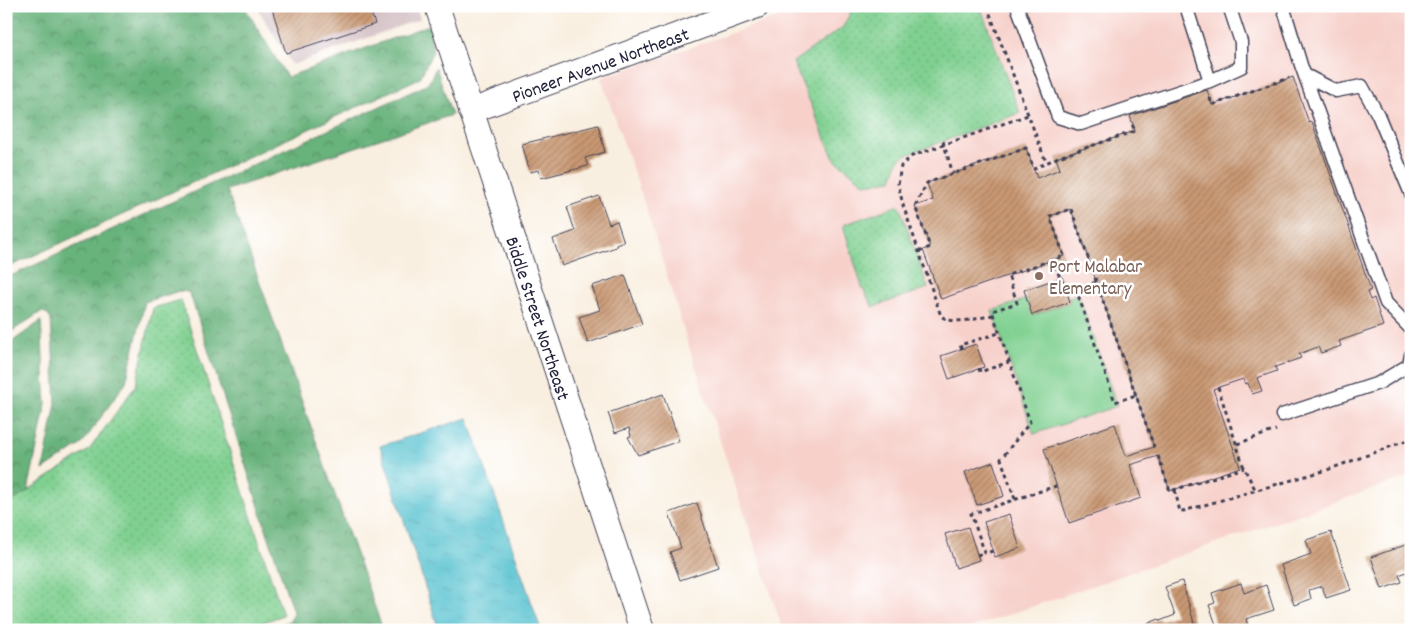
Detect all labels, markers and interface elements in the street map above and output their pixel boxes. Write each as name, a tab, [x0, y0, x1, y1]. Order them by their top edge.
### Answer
street label: Pioneer Avenue Northeast	[509, 23, 694, 112]
street label: Biddle Street Northeast	[496, 234, 575, 405]
place label: Port Malabar Elementary	[1049, 255, 1142, 304]
marker: Port Malabar Elementary	[1033, 270, 1045, 282]

